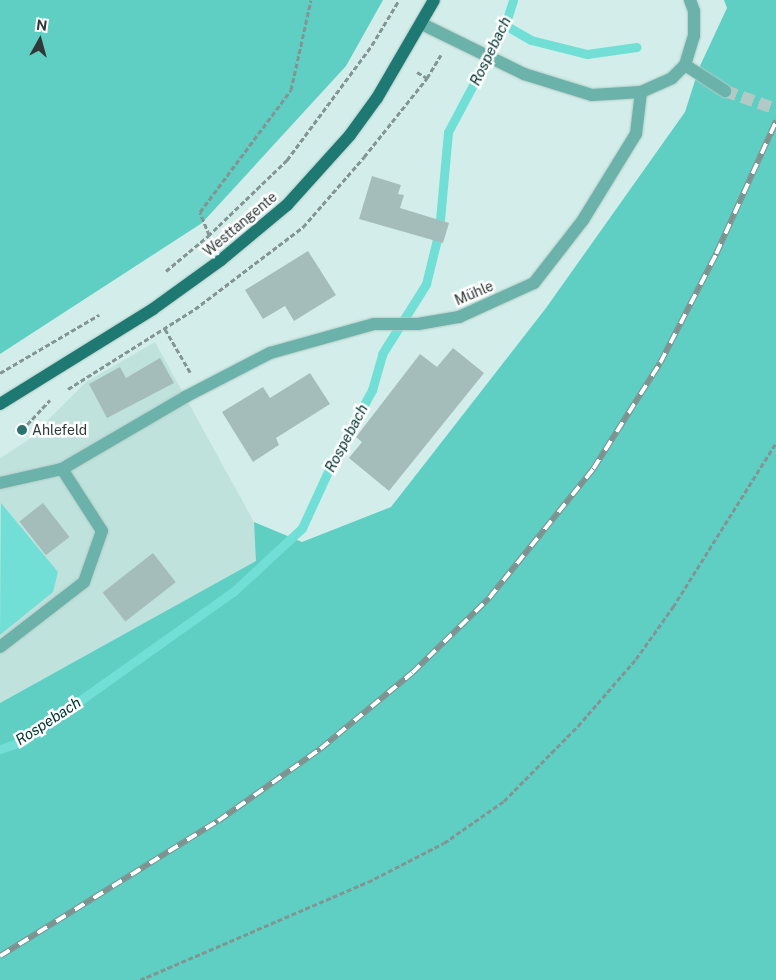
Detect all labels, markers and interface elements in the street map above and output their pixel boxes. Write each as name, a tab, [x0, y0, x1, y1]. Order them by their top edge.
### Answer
water label: Rospebach	[466, 14, 514, 88]
north arrow	[15, 15, 65, 65]
text: N	[35, 17, 48, 34]
street label: Westtangente	[200, 188, 280, 260]
street label: Mühle	[452, 277, 496, 309]
water label: Rospebach	[321, 401, 371, 475]
place label: Ahlefeld	[32, 422, 87, 438]
marker: Ahlefeld	[16, 424, 28, 436]
water label: Rospebach	[12, 693, 84, 749]

